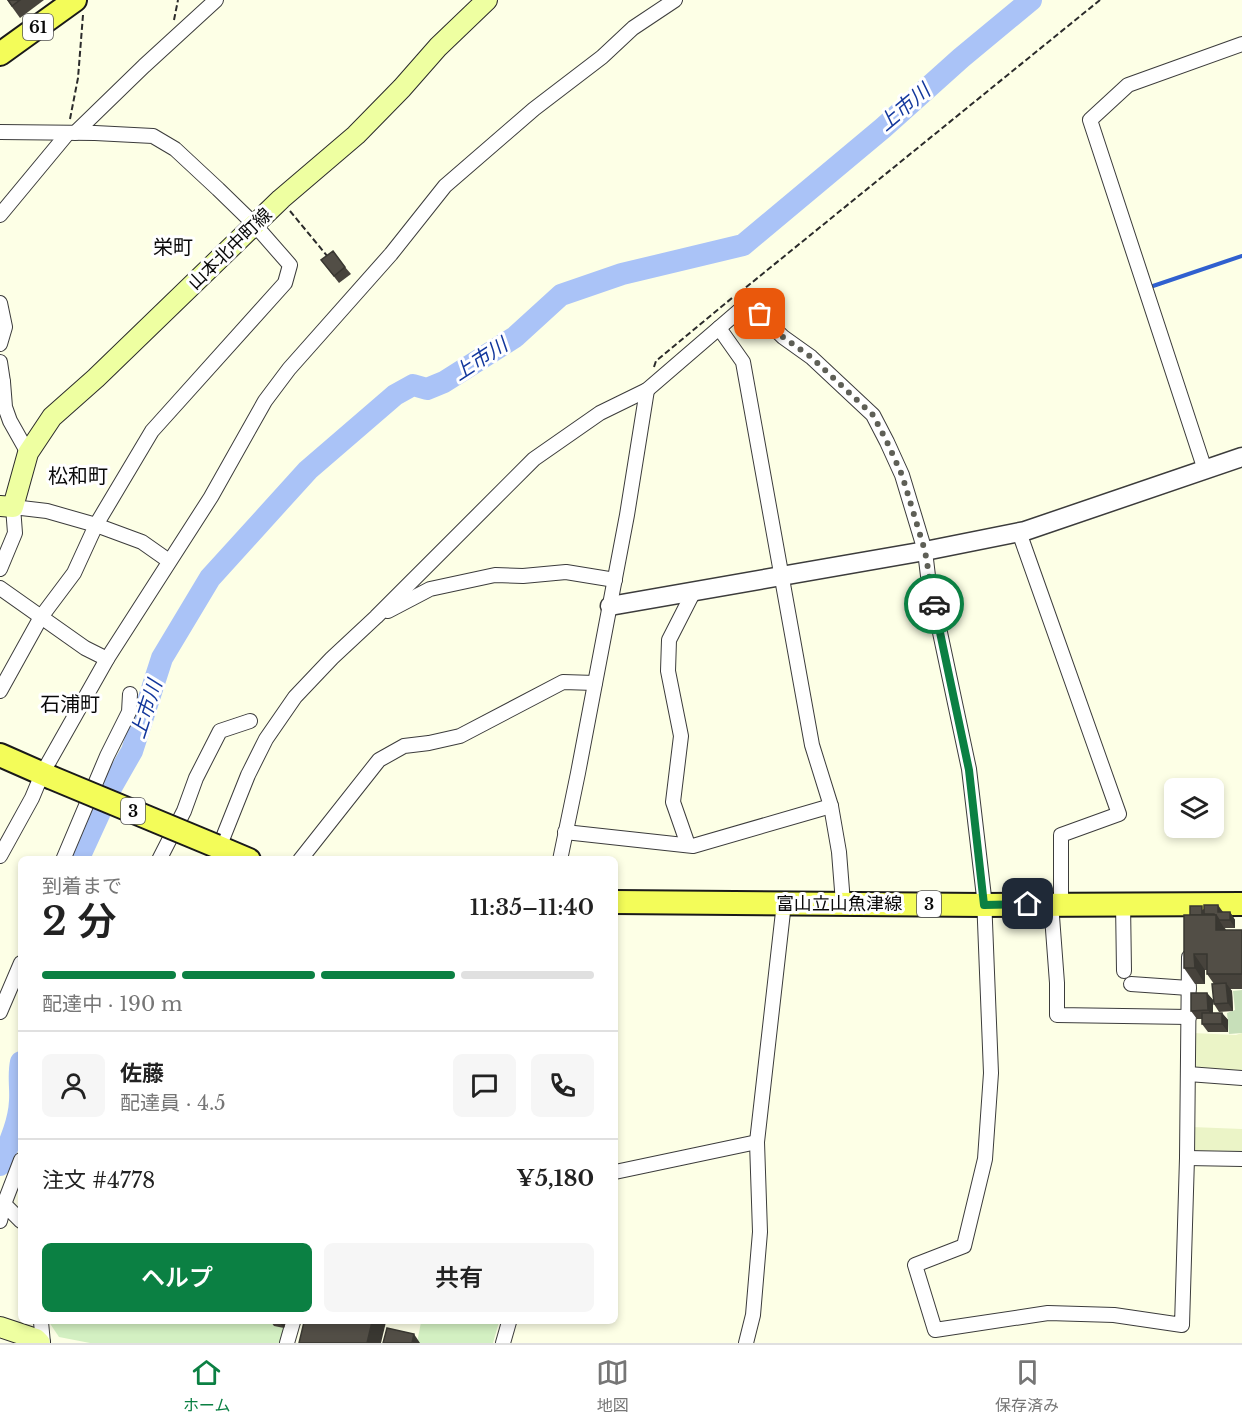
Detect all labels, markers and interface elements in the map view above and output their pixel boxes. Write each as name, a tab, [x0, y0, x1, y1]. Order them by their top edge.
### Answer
road number: 61	[23, 14, 53, 40]
water label: 上市川	[873, 77, 936, 135]
street label: 山本北中町線	[184, 204, 276, 294]
district label: 栄町	[153, 235, 193, 259]
pin	[734, 288, 785, 339]
icon: bag	[743, 297, 776, 330]
water label: 上市川	[448, 332, 513, 385]
district label: 松和町	[48, 464, 108, 488]
courier	[904, 574, 964, 634]
icon: car	[918, 588, 951, 621]
water label: 上市川	[125, 675, 167, 741]
district label: 石浦町	[40, 692, 100, 716]
map controls	[1164, 778, 1224, 838]
button: layers	[1164, 778, 1224, 838]
road number: 3	[121, 798, 145, 824]
text: 到着まで	[42, 874, 122, 898]
pin	[1002, 878, 1053, 929]
icon: home	[1011, 887, 1044, 920]
road number: 3	[917, 891, 941, 917]
street label: 富山立山魚津線	[776, 893, 902, 915]
text: 11:35–11:40	[470, 894, 594, 921]
text: 2 分	[42, 897, 117, 946]
text: 配達中 · 190 m	[42, 992, 182, 1016]
button: person	[42, 1054, 105, 1117]
button: chat	[453, 1054, 516, 1117]
button: phone	[531, 1054, 594, 1117]
text: 佐藤	[120, 1060, 164, 1087]
text: 配達員 · 4.5	[120, 1091, 226, 1115]
text: ¥5,180	[516, 1165, 594, 1192]
text: 注文 #4778	[42, 1167, 155, 1194]
button: ヘルプ	[42, 1243, 312, 1312]
button: 共有	[324, 1243, 594, 1312]
tab: ホーム	[183, 1356, 230, 1416]
tab: 地図	[596, 1356, 629, 1416]
tab: 保存済み	[995, 1356, 1059, 1416]

